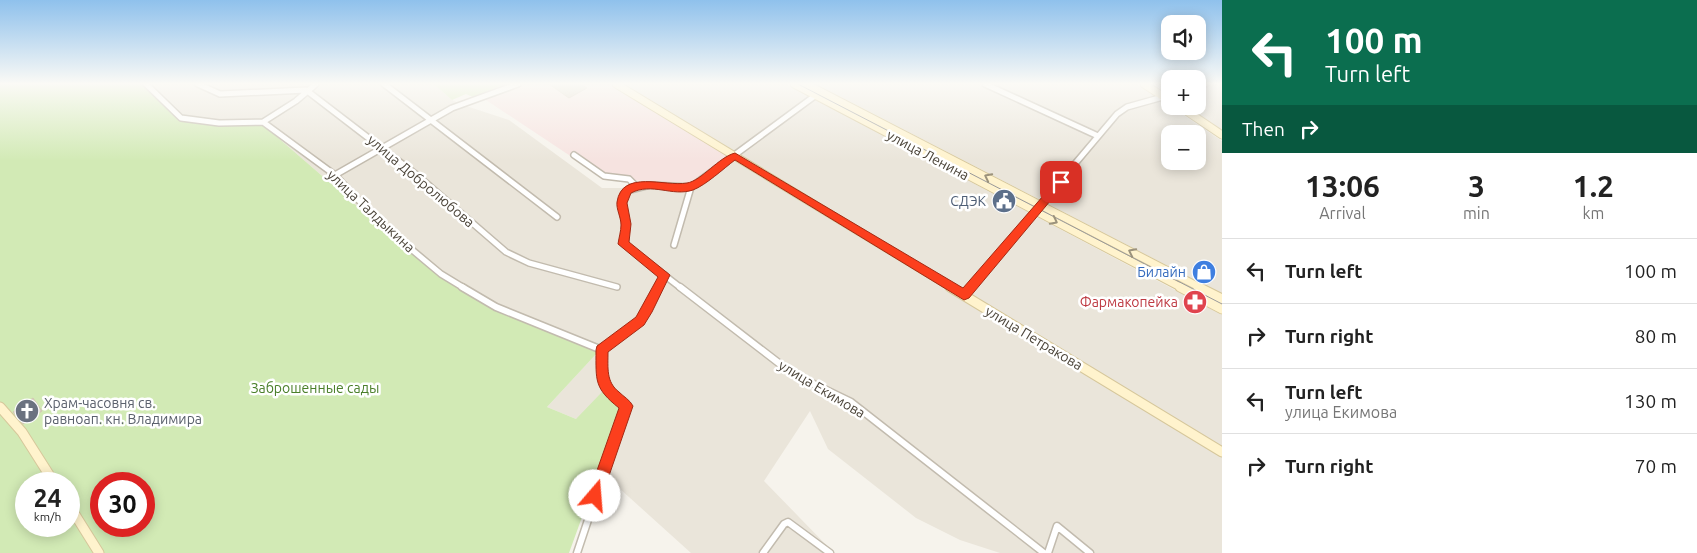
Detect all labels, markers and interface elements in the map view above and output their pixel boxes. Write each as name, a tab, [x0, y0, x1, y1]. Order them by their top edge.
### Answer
map controls	[1161, 15, 1206, 170]
button: sound	[1161, 15, 1206, 60]
icon: left	[1242, 20, 1307, 85]
text: 100 m	[1325, 20, 1423, 60]
text: Turn left	[1325, 61, 1410, 86]
button: +	[1161, 70, 1206, 115]
icon: right	[1295, 115, 1323, 143]
text: Then	[1242, 118, 1285, 140]
button: −	[1161, 125, 1206, 170]
street label: улица Ленина	[884, 127, 972, 183]
street label: улица Добролюбова	[364, 132, 478, 230]
pin	[1040, 161, 1082, 203]
street label: улица Талдыкина	[324, 166, 418, 256]
icon: arrive	[1047, 168, 1075, 196]
text: 13:06	[1305, 169, 1380, 203]
text: 3	[1468, 169, 1485, 203]
text: 1.2	[1573, 169, 1614, 203]
one-way arrow	[984, 173, 993, 183]
public building icon: СДЭК	[991, 188, 1017, 214]
place label: СДЭК	[950, 193, 986, 209]
text: Arrival	[1319, 204, 1366, 222]
text: min	[1463, 204, 1490, 222]
text: km	[1582, 204, 1604, 222]
one-way arrow	[1049, 215, 1058, 225]
one-way arrow	[1128, 248, 1137, 258]
icon: left	[1242, 257, 1270, 285]
shop icon: Билайн	[1191, 259, 1217, 285]
text: Turn left	[1285, 260, 1363, 282]
text: 100 m	[1624, 260, 1677, 282]
place label: Билайн	[1137, 264, 1186, 280]
pharmacy icon: Фармакопейка	[1182, 289, 1208, 315]
place label: Фармакопейка	[1080, 294, 1178, 310]
street label: улица Петракова	[982, 303, 1086, 373]
icon: right	[1242, 322, 1270, 350]
text: Turn right	[1285, 325, 1373, 347]
text: 80 m	[1635, 325, 1677, 347]
street label: улица Екимова	[776, 357, 868, 421]
park label: Заброшенные сады	[251, 380, 379, 396]
text: Turn left	[1285, 381, 1363, 403]
icon: left	[1242, 387, 1270, 415]
text: 130 m	[1624, 390, 1677, 412]
place label: Храм-часовня св. равноап. кн. Владимира	[44, 395, 202, 427]
church icon: Храм-часовня св. равноап. кн. Владимира	[14, 398, 40, 424]
text: улица Екимова	[1285, 403, 1397, 421]
icon: right	[1242, 452, 1270, 480]
text: Turn right	[1285, 455, 1373, 477]
text: 70 m	[1635, 455, 1677, 477]
position arrow	[568, 469, 620, 521]
speed limit sign: 30	[90, 472, 155, 537]
text: 24	[33, 484, 62, 512]
text: km/h	[34, 510, 61, 523]

